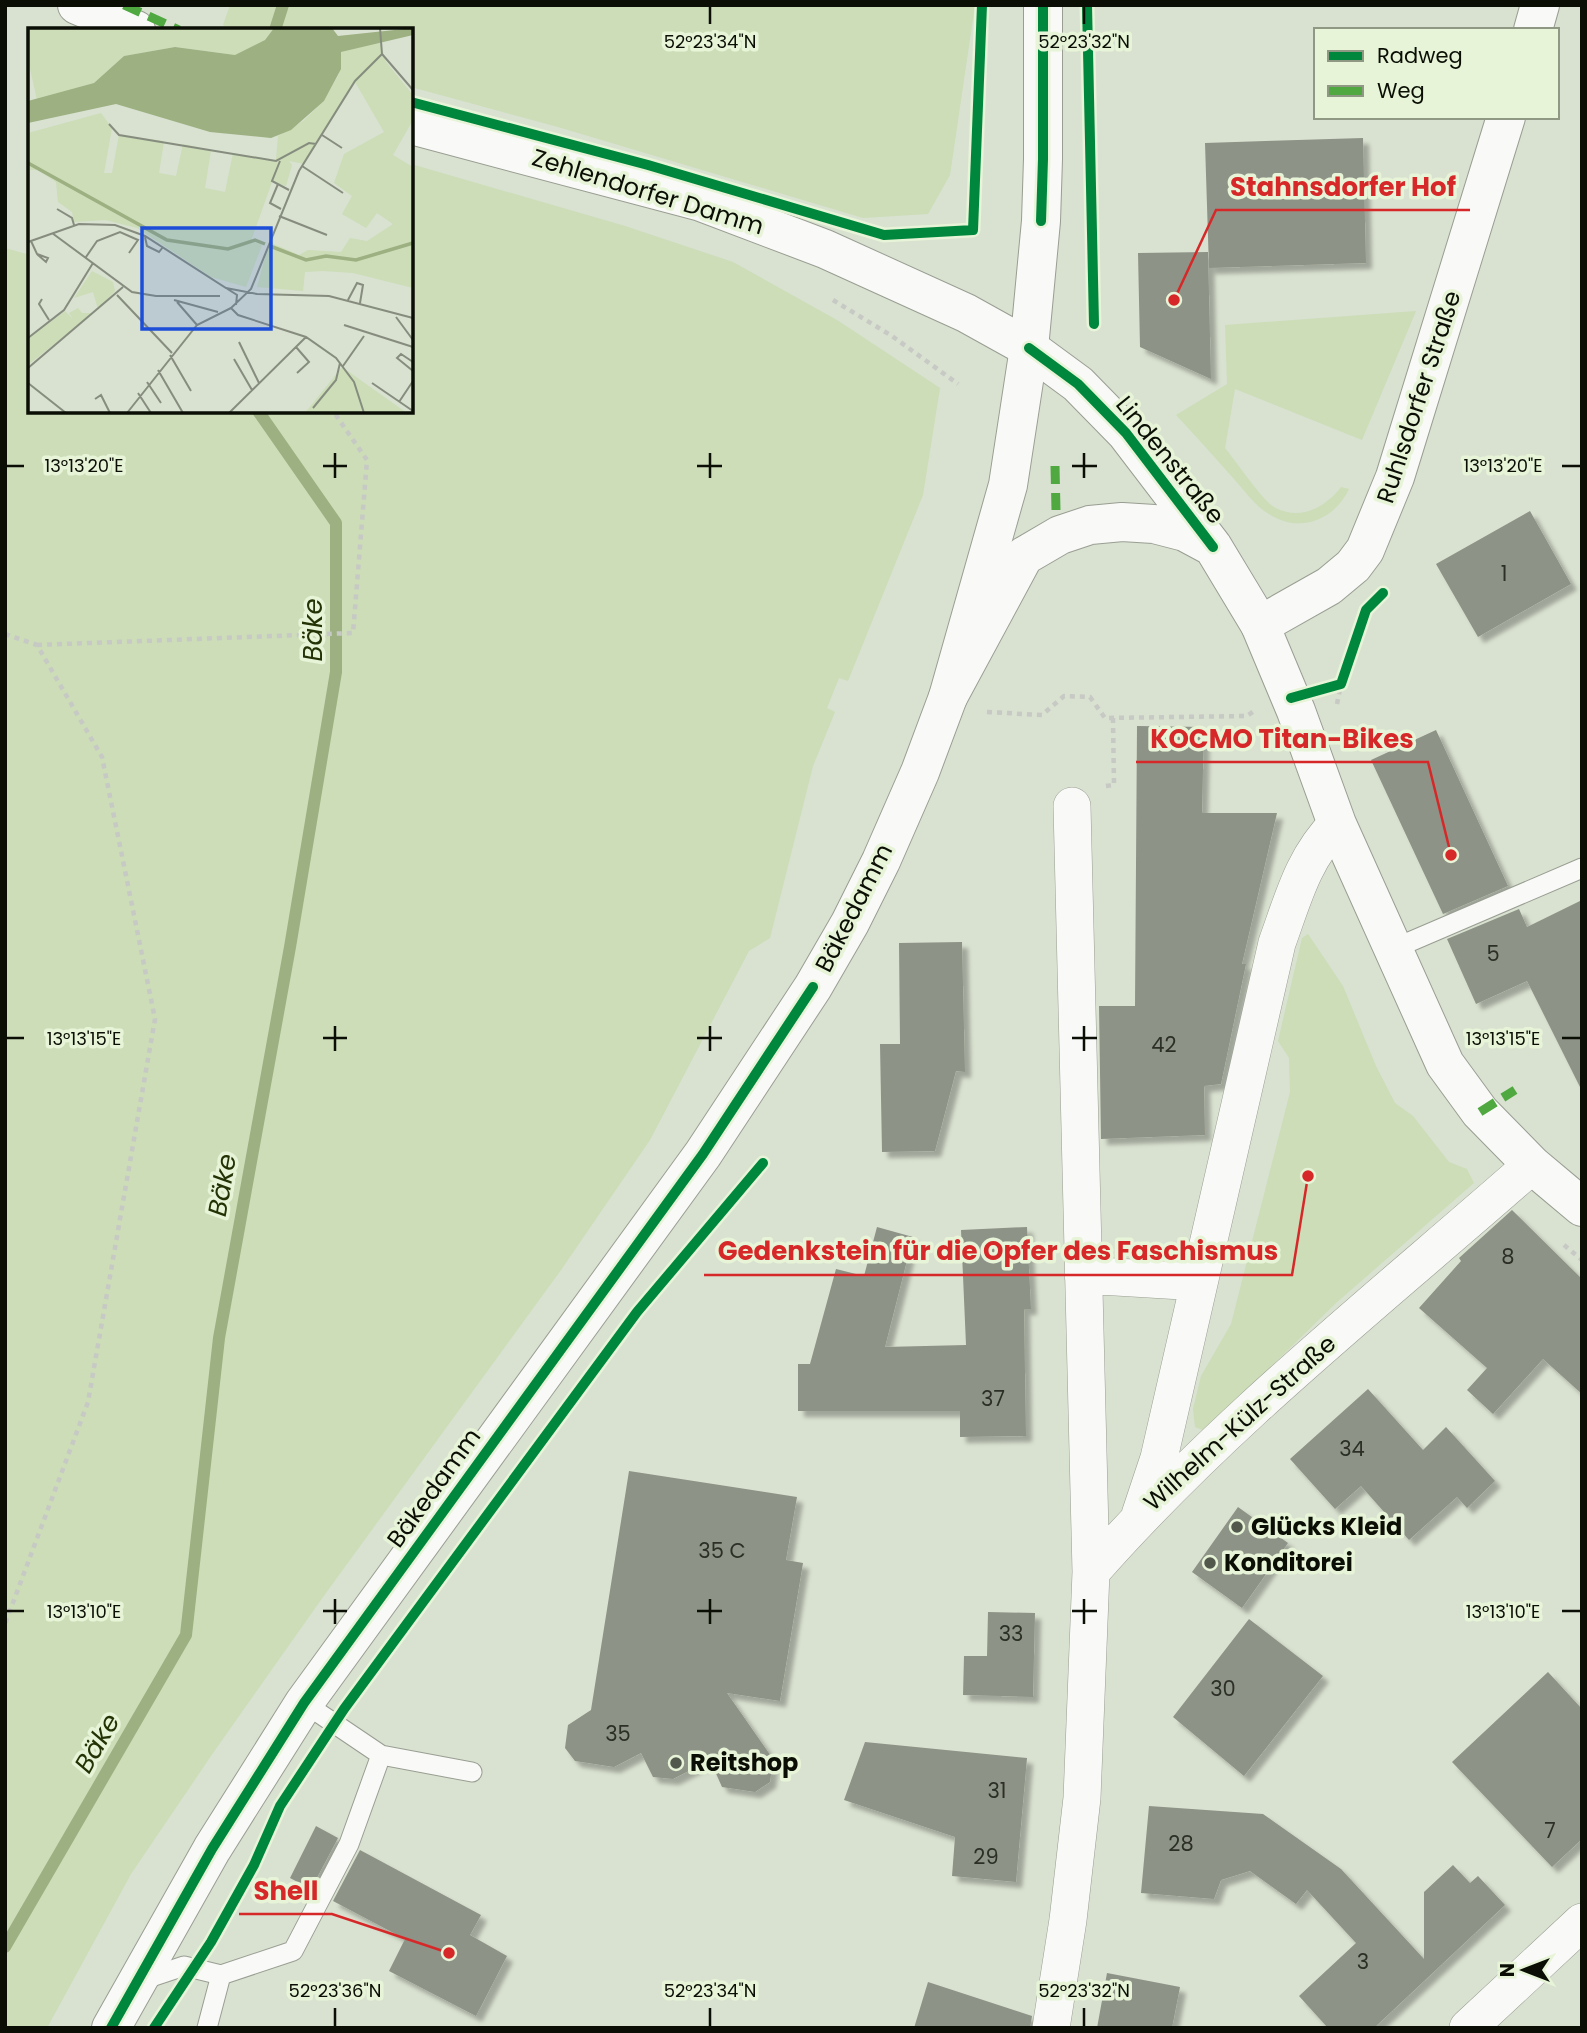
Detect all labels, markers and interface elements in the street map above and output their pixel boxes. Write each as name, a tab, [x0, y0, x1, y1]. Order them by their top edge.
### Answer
inset map	[28, 28, 413, 413]
legend	[1314, 28, 1559, 119]
text: 52°23'34"N	[664, 29, 756, 54]
text: 52°23'32"N	[1038, 29, 1130, 54]
text: Radweg	[1377, 41, 1463, 70]
text: Weg	[1377, 76, 1425, 105]
street label: Zehlendorfer Damm	[528, 141, 768, 242]
callout: Stahnsdorfer Hof	[1216, 163, 1470, 210]
text: Stahnsdorfer Hof	[1230, 169, 1456, 205]
street label: Ruhlsdorfer Straße	[1369, 286, 1468, 507]
street label: Lindenstraße	[1109, 389, 1232, 531]
text: 13°13'20"E	[44, 453, 124, 478]
text: 13°13'20"E	[1463, 453, 1543, 478]
house number: 1	[1501, 559, 1507, 588]
water label: Bäke	[295, 598, 331, 662]
callout: KOCMO Titan-Bikes	[1136, 715, 1428, 762]
text: KOCMO Titan-Bikes	[1150, 721, 1414, 757]
street label: Bäkedamm	[807, 838, 900, 978]
house number: 5	[1486, 939, 1500, 968]
text: 13°13'15"E	[47, 1026, 121, 1051]
text: 13°13'15"E	[1466, 1026, 1540, 1051]
house number: 42	[1151, 1030, 1177, 1059]
water label: Bäke	[199, 1151, 245, 1219]
callout: Gedenkstein für die Opfer des Faschismus	[704, 1228, 1292, 1275]
text: Gedenkstein für die Opfer des Faschismus	[718, 1233, 1278, 1269]
house number: 8	[1501, 1242, 1515, 1271]
street label: Wilhelm-Külz-Straße	[1136, 1327, 1343, 1518]
house number: 37	[981, 1384, 1005, 1413]
street label: Bäkedamm	[379, 1421, 488, 1554]
house number: 34	[1339, 1434, 1365, 1463]
place label: Glücks Kleid	[1251, 1510, 1402, 1543]
marker: Glücks Kleid	[1229, 1519, 1245, 1535]
house number: 35 C	[698, 1536, 746, 1565]
place label: Konditorei	[1224, 1546, 1353, 1579]
marker: Konditorei	[1202, 1555, 1218, 1571]
text: 13°13'10"E	[47, 1599, 121, 1624]
text: 13°13'10"E	[1466, 1599, 1540, 1624]
house number: 33	[999, 1619, 1023, 1648]
house number: 30	[1210, 1674, 1236, 1703]
water label: Bäke	[66, 1707, 128, 1779]
house number: 35	[605, 1719, 631, 1748]
place label: Reitshop	[690, 1746, 798, 1779]
marker: Reitshop	[668, 1755, 684, 1771]
house number: 31	[987, 1776, 1007, 1805]
house number: 7	[1544, 1816, 1556, 1845]
house number: 28	[1168, 1829, 1194, 1858]
house number: 29	[973, 1842, 999, 1871]
callout: Shell	[239, 1867, 332, 1914]
text: Shell	[254, 1873, 318, 1909]
north arrow	[1489, 1935, 1559, 2005]
house number: 3	[1357, 1947, 1369, 1976]
text: N	[1494, 1963, 1521, 1977]
text: 52°23'36"N	[289, 1978, 381, 2003]
text: 52°23'34"N	[664, 1978, 756, 2003]
text: 52°23'32"N	[1038, 1978, 1130, 2003]

